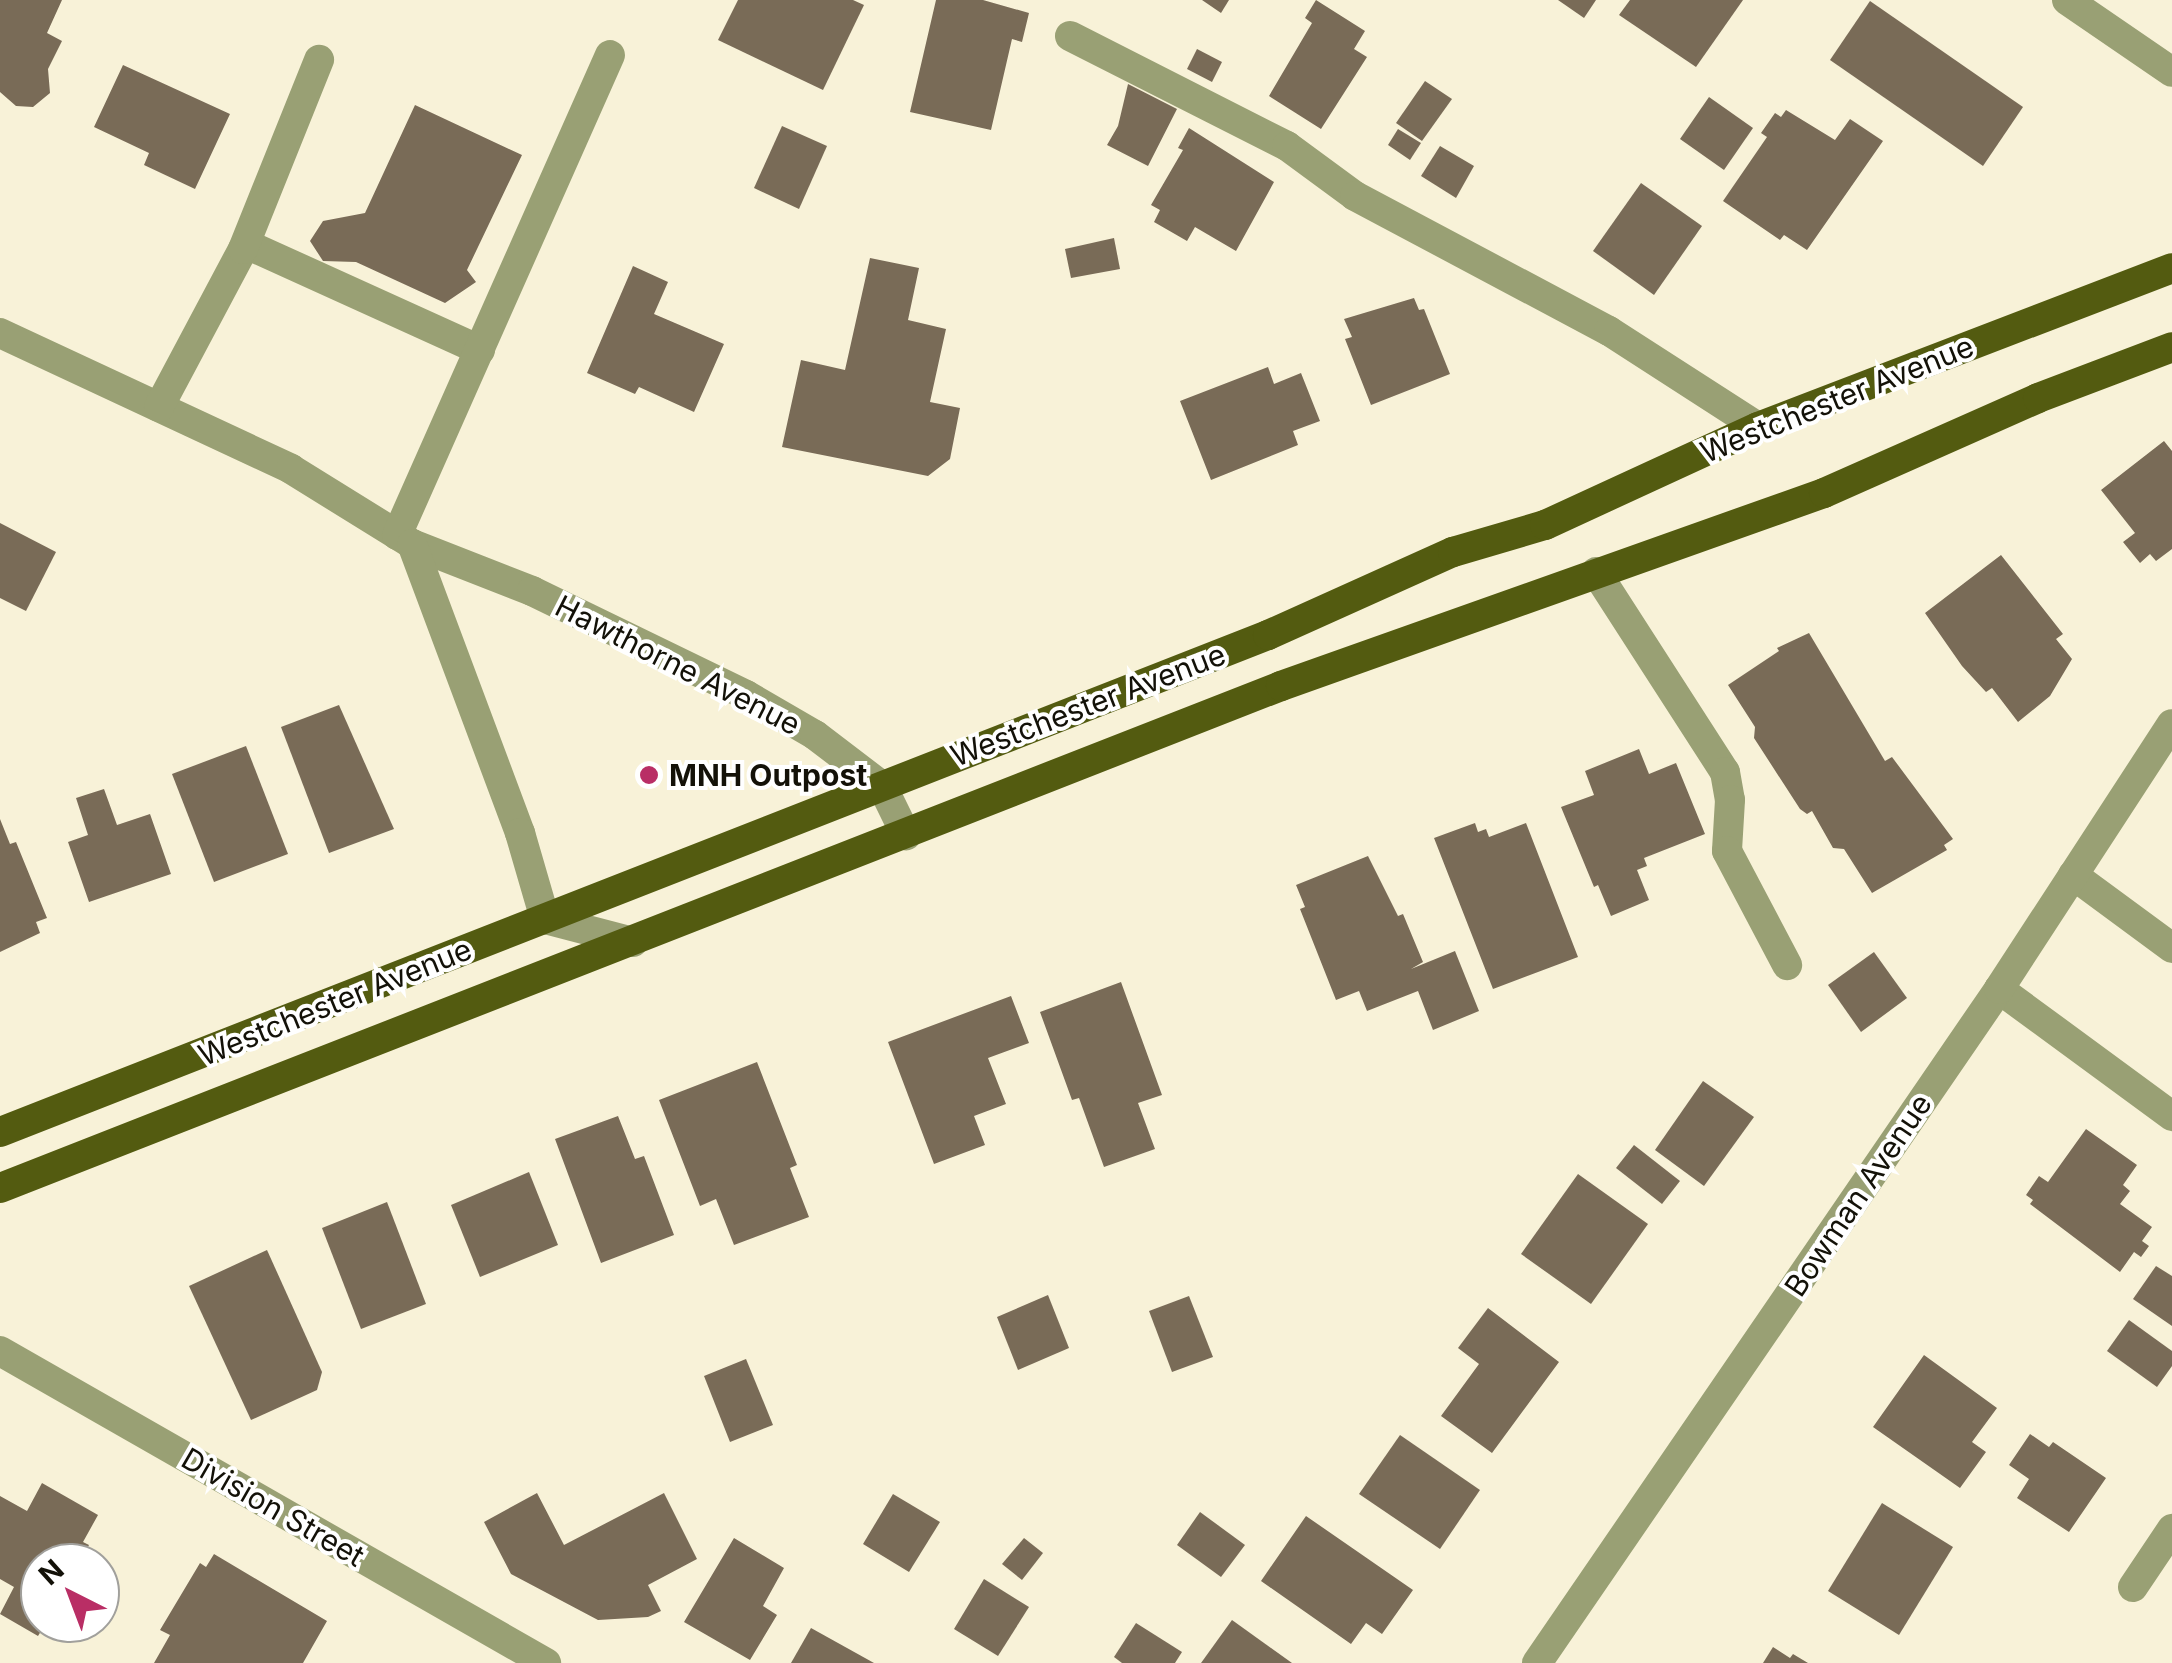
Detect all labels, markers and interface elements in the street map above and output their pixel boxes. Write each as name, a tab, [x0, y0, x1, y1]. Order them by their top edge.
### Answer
street label: Westchester Avenue	[1695, 328, 1979, 470]
street label: Hawthorne Avenue	[550, 588, 806, 742]
street label: Westchester Avenue	[946, 636, 1230, 774]
place label: MNH Outpost	[669, 757, 867, 793]
marker: MNH Outpost	[638, 764, 660, 786]
street label: Westchester Avenue	[193, 931, 477, 1073]
street label: Bowman Avenue	[1777, 1087, 1939, 1303]
street label: Division Street	[175, 1440, 371, 1574]
north arrow	[20, 1543, 120, 1643]
text: N	[32, 1552, 71, 1592]

